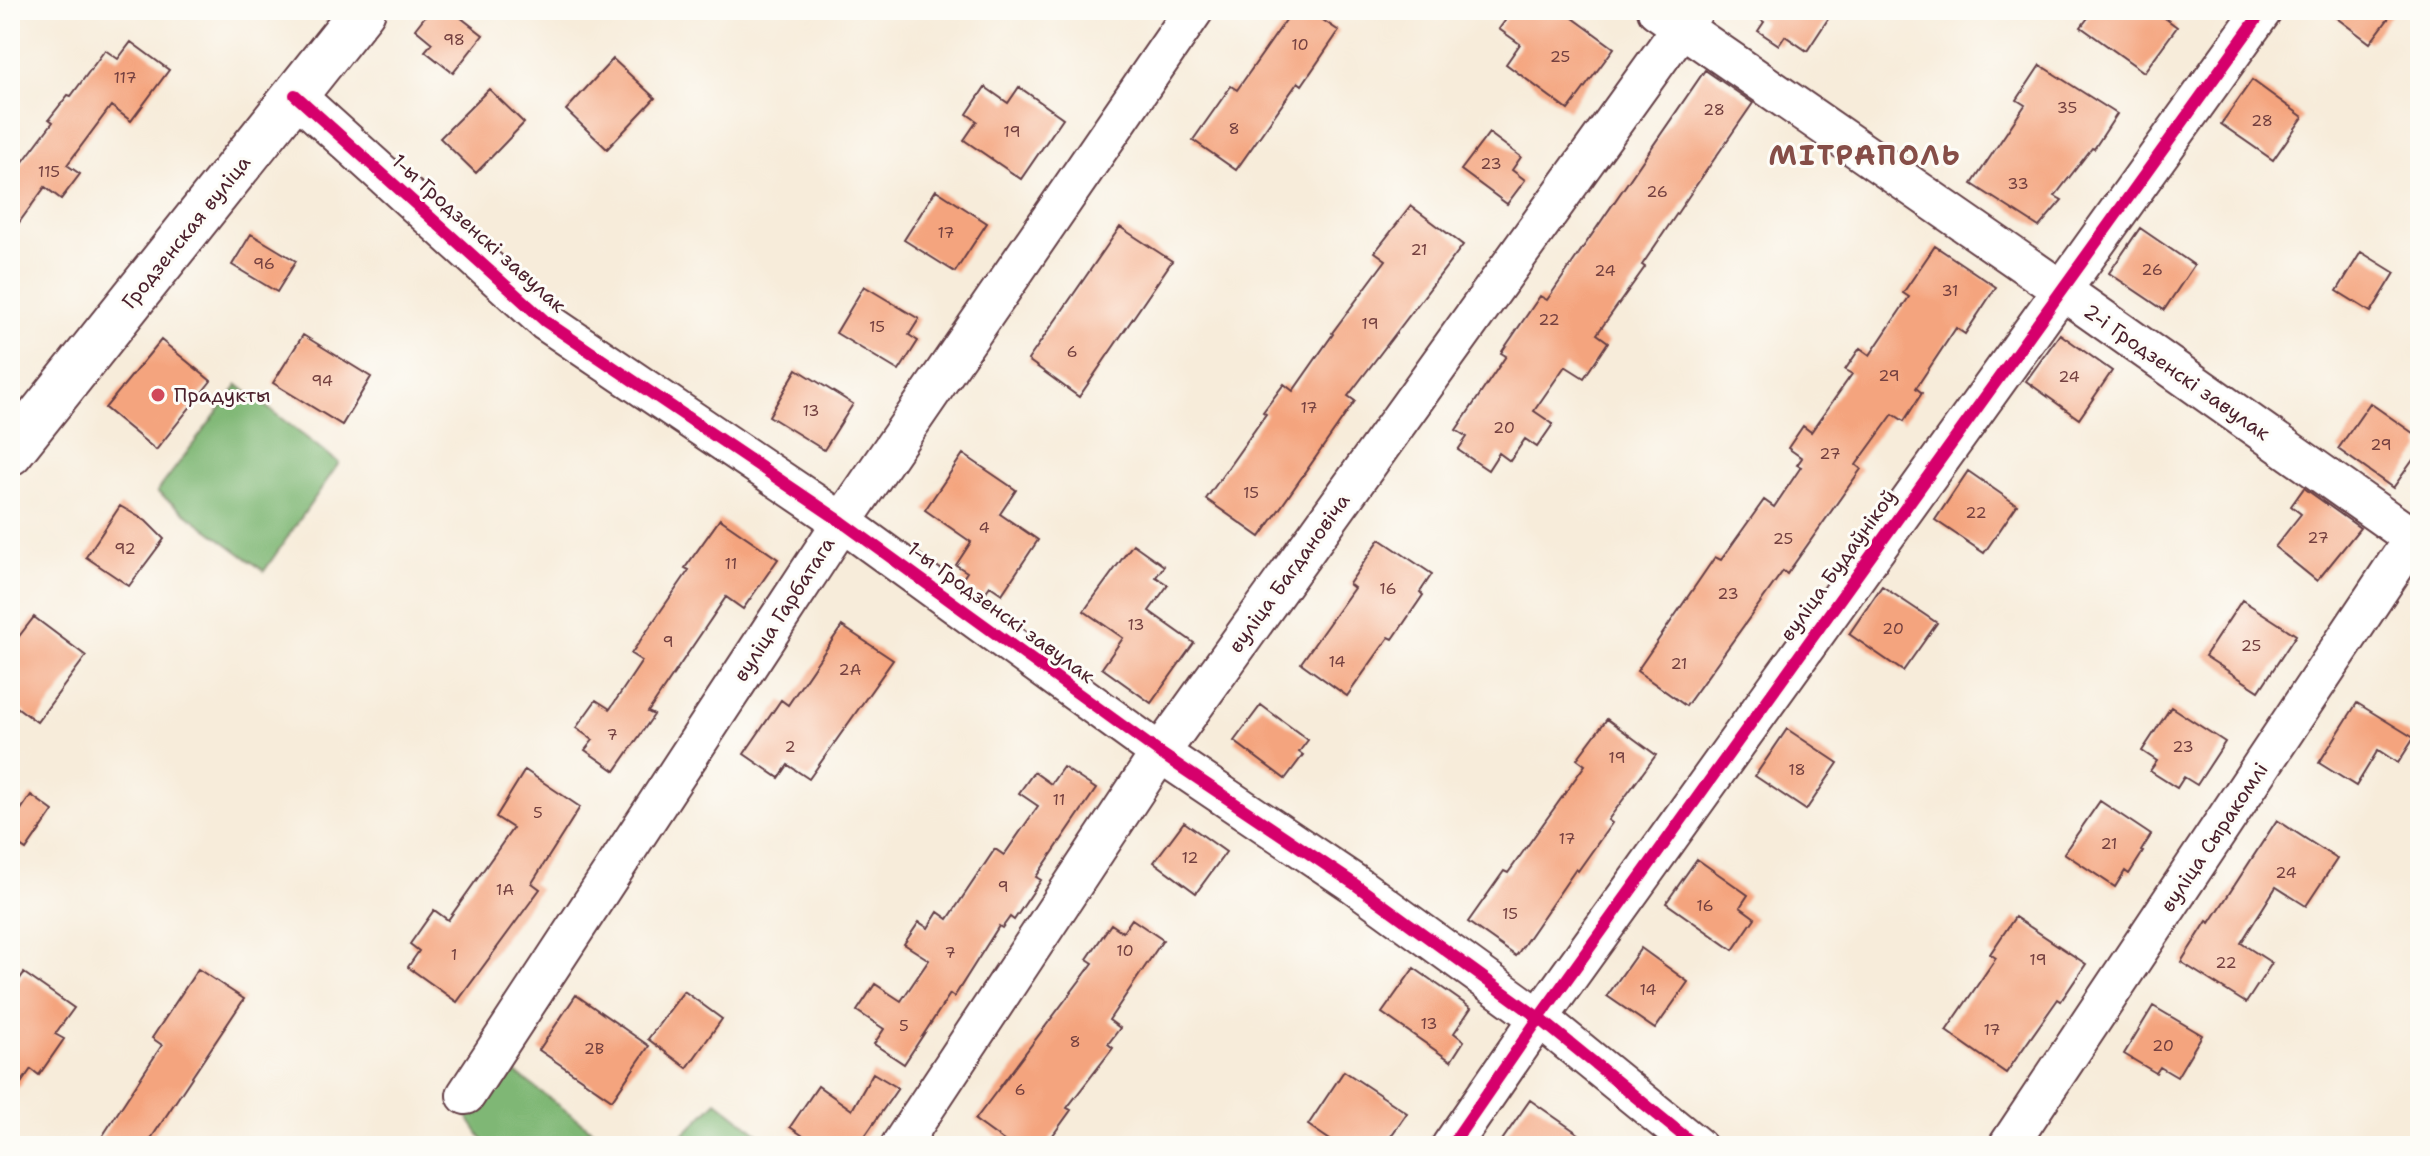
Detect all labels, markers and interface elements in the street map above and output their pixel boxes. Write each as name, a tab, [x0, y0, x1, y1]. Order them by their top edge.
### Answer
house number: 98	[443, 29, 465, 50]
house number: 10	[1291, 34, 1309, 55]
house number: 25	[1550, 46, 1570, 67]
house number: 117	[113, 67, 137, 88]
house number: 35	[2057, 97, 2077, 118]
house number: 28	[1703, 99, 1725, 120]
house number: 28	[2251, 110, 2273, 131]
house number: 8	[1228, 118, 1240, 139]
house number: 19	[1003, 121, 1021, 142]
district label: МІТРАПОЛЬ	[1768, 136, 1962, 174]
street label: 1-ы Гродзенскі завулак	[387, 148, 572, 318]
street label: Гродзенская вуліца	[116, 149, 256, 314]
house number: 23	[1480, 153, 1502, 174]
house number: 115	[38, 161, 60, 182]
house number: 33	[2007, 173, 2029, 194]
house number: 26	[1646, 181, 1668, 202]
house number: 17	[937, 222, 955, 243]
house number: 21	[1410, 239, 1428, 260]
house number: 96	[253, 253, 275, 274]
house number: 26	[2141, 259, 2163, 280]
house number: 24	[1594, 260, 1616, 281]
house number: 31	[1941, 280, 1959, 301]
street label: 2-і Гродзенскі завулак	[2079, 298, 2275, 446]
house number: 22	[1538, 309, 1560, 330]
house number: 19	[1361, 313, 1379, 334]
house number: 15	[869, 316, 885, 337]
house number: 6	[1066, 341, 1078, 362]
house number: 29	[1878, 365, 1900, 386]
house number: 24	[2058, 366, 2080, 387]
house number: 94	[311, 370, 333, 391]
place label: Прадукты	[174, 382, 270, 408]
marker: Прадукты	[149, 386, 167, 404]
house number: 17	[1300, 397, 1318, 418]
house number: 13	[802, 400, 820, 421]
house number: 20	[1493, 417, 1515, 438]
house number: 29	[2370, 434, 2392, 455]
house number: 27	[1819, 443, 1841, 464]
house number: 15	[1243, 482, 1259, 503]
street label: вуліца Будаўнікоў	[1774, 484, 1902, 646]
street label: вуліца Багдановіча	[1222, 488, 1356, 658]
house number: 22	[1965, 502, 1987, 523]
house number: 4	[978, 517, 990, 538]
house number: 27	[2307, 527, 2329, 548]
house number: 25	[1773, 528, 1793, 549]
street label: вуліца Гарбатага	[728, 531, 841, 686]
street label: 1-ы Гродзенскі завулак	[902, 535, 1100, 689]
house number: 92	[114, 538, 136, 559]
house number: 11	[725, 553, 737, 574]
house number: 16	[1379, 578, 1397, 599]
house number: 23	[1717, 583, 1739, 604]
house number: 13	[1127, 614, 1145, 635]
house number: 20	[1882, 618, 1904, 639]
house number: 9	[662, 631, 674, 652]
house number: 25	[2241, 635, 2261, 656]
house number: 14	[1328, 651, 1346, 672]
house number: 21	[1670, 653, 1688, 674]
house number: 2А	[839, 659, 861, 680]
house number: 7	[606, 724, 618, 745]
house number: 2	[784, 736, 796, 757]
house number: 23	[2172, 736, 2194, 757]
house number: 19	[1608, 747, 1626, 768]
street label: вуліца Сыракомлі	[2154, 757, 2274, 917]
house number: 18	[1788, 759, 1806, 780]
house number: 11	[1053, 789, 1065, 810]
house number: 5	[533, 802, 543, 823]
house number: 17	[1558, 828, 1576, 849]
house number: 21	[2100, 833, 2118, 854]
house number: 12	[1181, 847, 1199, 868]
house number: 24	[2275, 862, 2297, 883]
house number: 9	[997, 876, 1009, 897]
house number: 1А	[496, 879, 514, 900]
house number: 16	[1696, 895, 1714, 916]
house number: 15	[1502, 903, 1518, 924]
house number: 10	[1116, 940, 1134, 961]
house number: 7	[944, 942, 956, 963]
house number: 1	[451, 944, 457, 965]
house number: 19	[2029, 949, 2047, 970]
house number: 22	[2215, 952, 2237, 973]
house number: 14	[1639, 979, 1657, 1000]
house number: 13	[1420, 1013, 1438, 1034]
house number: 5	[899, 1015, 909, 1036]
house number: 17	[1983, 1019, 2001, 1040]
house number: 8	[1069, 1031, 1081, 1052]
house number: 20	[2152, 1035, 2174, 1056]
house number: 2В	[584, 1038, 604, 1059]
house number: 6	[1014, 1079, 1026, 1100]

